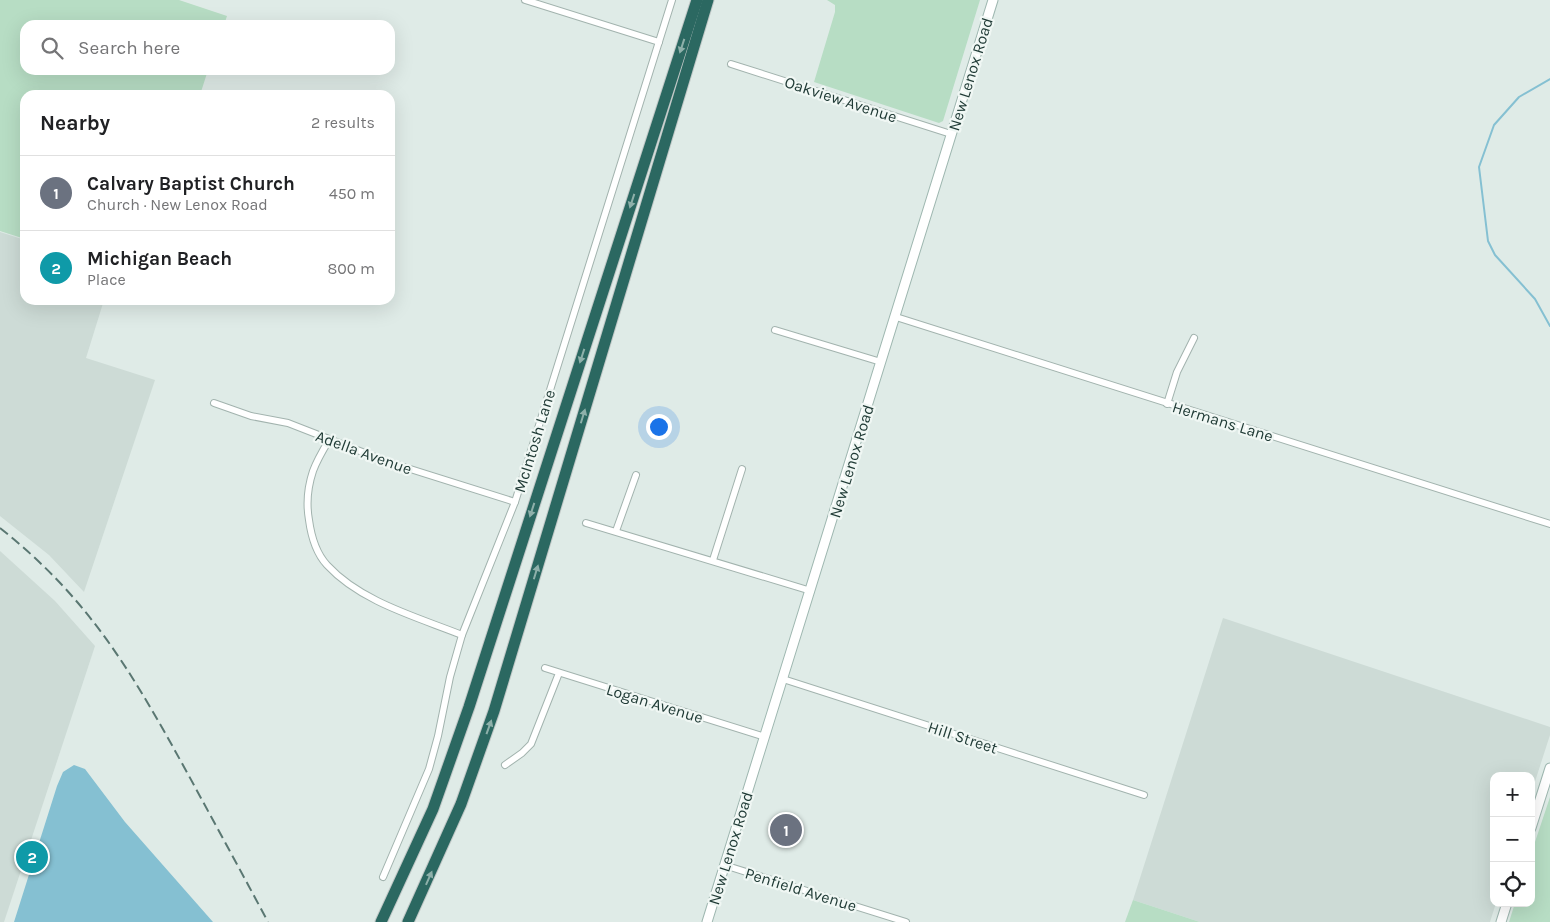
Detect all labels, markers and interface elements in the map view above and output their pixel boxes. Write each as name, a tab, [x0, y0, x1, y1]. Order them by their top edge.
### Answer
street label: New Lenox Road	[944, 15, 997, 133]
search box	[20, 20, 395, 75]
icon: search	[38, 34, 66, 62]
text: Search here	[78, 37, 180, 59]
one-way arrow	[678, 39, 685, 54]
street label: Oakview Avenue	[782, 72, 900, 127]
text: Nearby	[40, 111, 110, 135]
text: 2 results	[311, 113, 375, 132]
text: Calvary Baptist Church	[87, 173, 295, 195]
text: 1	[53, 184, 59, 203]
text: 450 m	[329, 184, 375, 203]
one-way arrow	[628, 194, 636, 209]
text: Church · New Lenox Road	[87, 195, 268, 214]
text: Michigan Beach	[87, 248, 232, 270]
text: 2	[51, 259, 61, 278]
text: 800 m	[327, 259, 375, 278]
text: Place	[87, 270, 126, 289]
one-way arrow	[578, 348, 586, 363]
street label: McIntosh Lane	[510, 387, 559, 495]
street label: Hermans Lane	[1170, 397, 1276, 446]
street label: New Lenox Road	[825, 402, 878, 520]
one-way arrow	[580, 408, 588, 423]
your location	[646, 414, 672, 440]
street label: Adella Avenue	[313, 426, 415, 479]
one-way arrow	[528, 503, 536, 518]
one-way arrow	[533, 564, 541, 579]
street label: Logan Avenue	[604, 680, 706, 727]
street label: Hill Street	[926, 717, 1000, 758]
one-way arrow	[485, 719, 493, 734]
map controls	[1490, 772, 1535, 907]
button: +	[1490, 772, 1535, 817]
street label: New Lenox Road	[704, 789, 757, 907]
pin: 1	[770, 811, 802, 849]
button: −	[1490, 817, 1535, 862]
pin: 2	[16, 838, 48, 876]
button: locate	[1490, 862, 1535, 907]
street label: Penfield Avenue	[743, 863, 859, 915]
one-way arrow	[425, 871, 433, 885]

